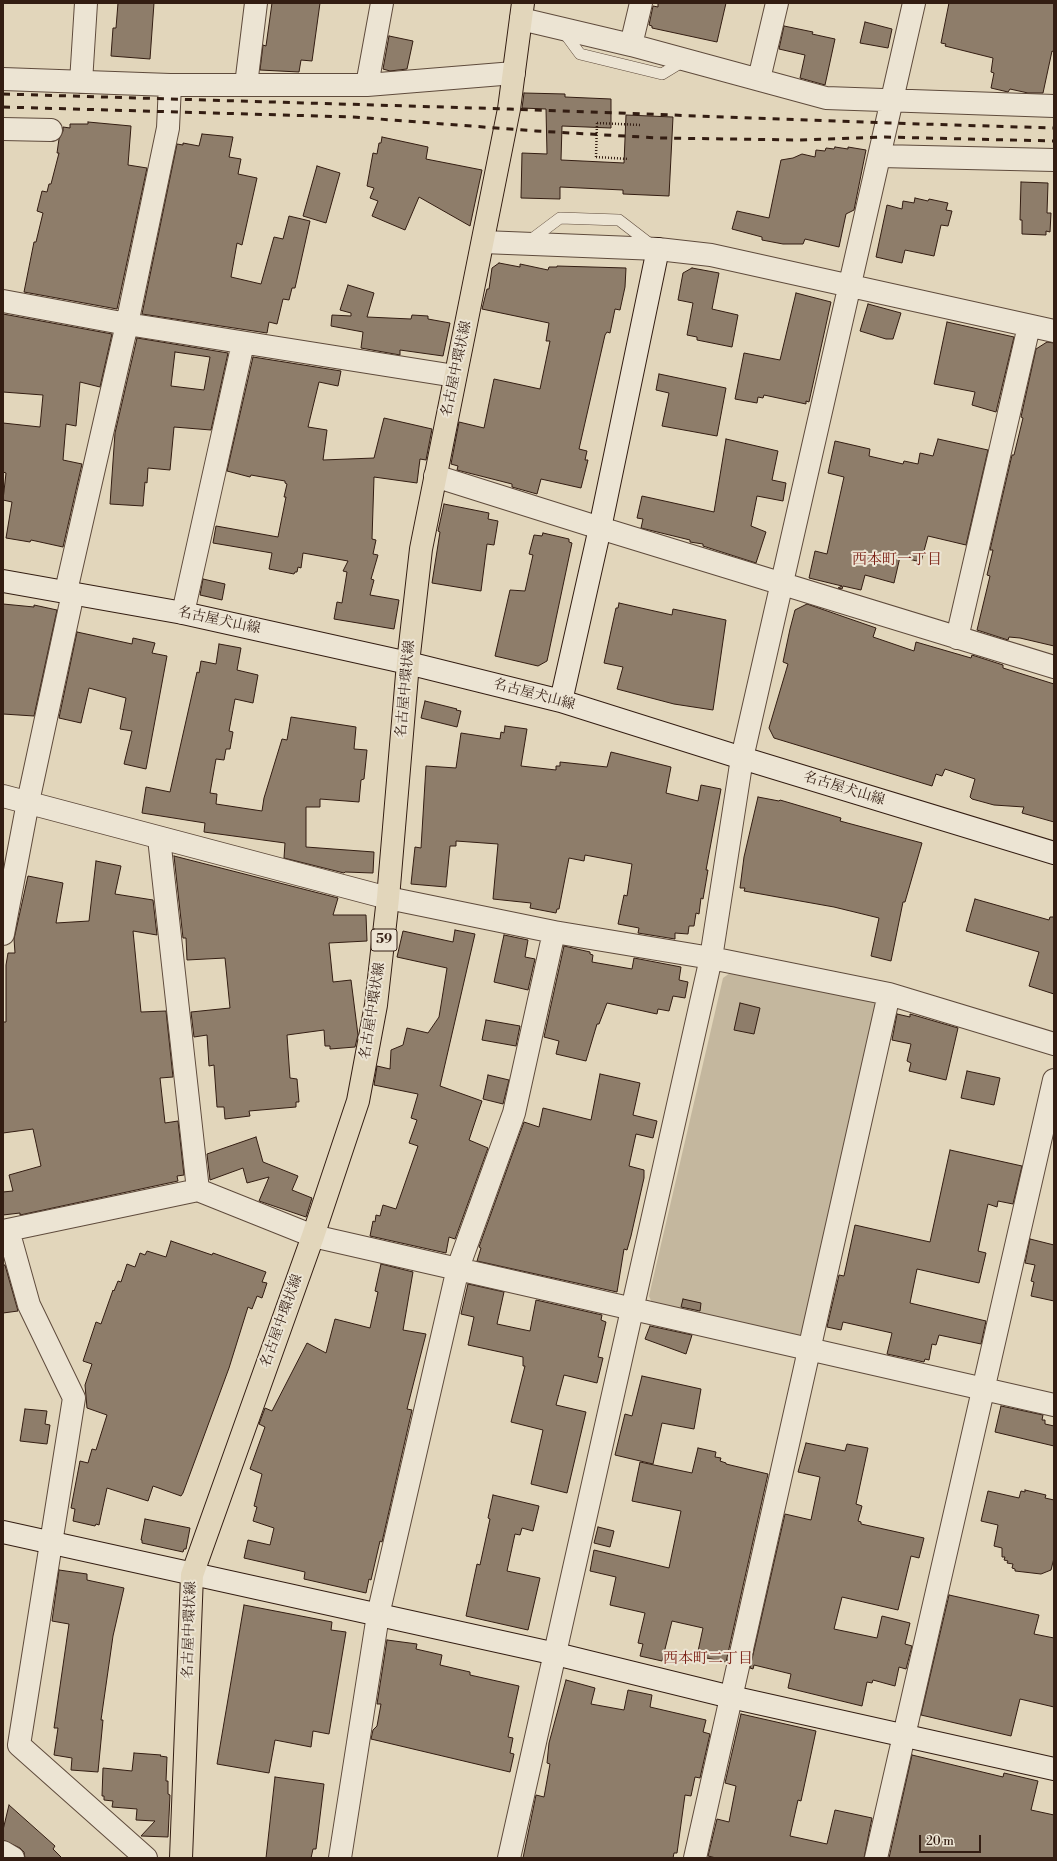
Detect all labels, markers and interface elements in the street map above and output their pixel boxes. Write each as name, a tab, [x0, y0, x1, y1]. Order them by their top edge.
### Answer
street label: 名古屋中環状線	[439, 319, 475, 419]
district label: 西本町一丁目	[852, 551, 942, 569]
street label: 名古屋犬山線	[176, 604, 262, 638]
street label: 名古屋中環状線	[393, 639, 419, 739]
street label: 名古屋犬山線	[491, 676, 577, 714]
street label: 名古屋犬山線	[801, 769, 887, 809]
road number: 59	[371, 929, 397, 951]
street label: 名古屋中環状線	[357, 961, 389, 1061]
street label: 名古屋中環状線	[257, 1272, 307, 1370]
street label: 名古屋中環状線	[180, 1581, 200, 1679]
district label: 西本町二丁目	[663, 1650, 753, 1668]
scale bar	[921, 1827, 983, 1853]
text: 20 m	[926, 1834, 954, 1849]

